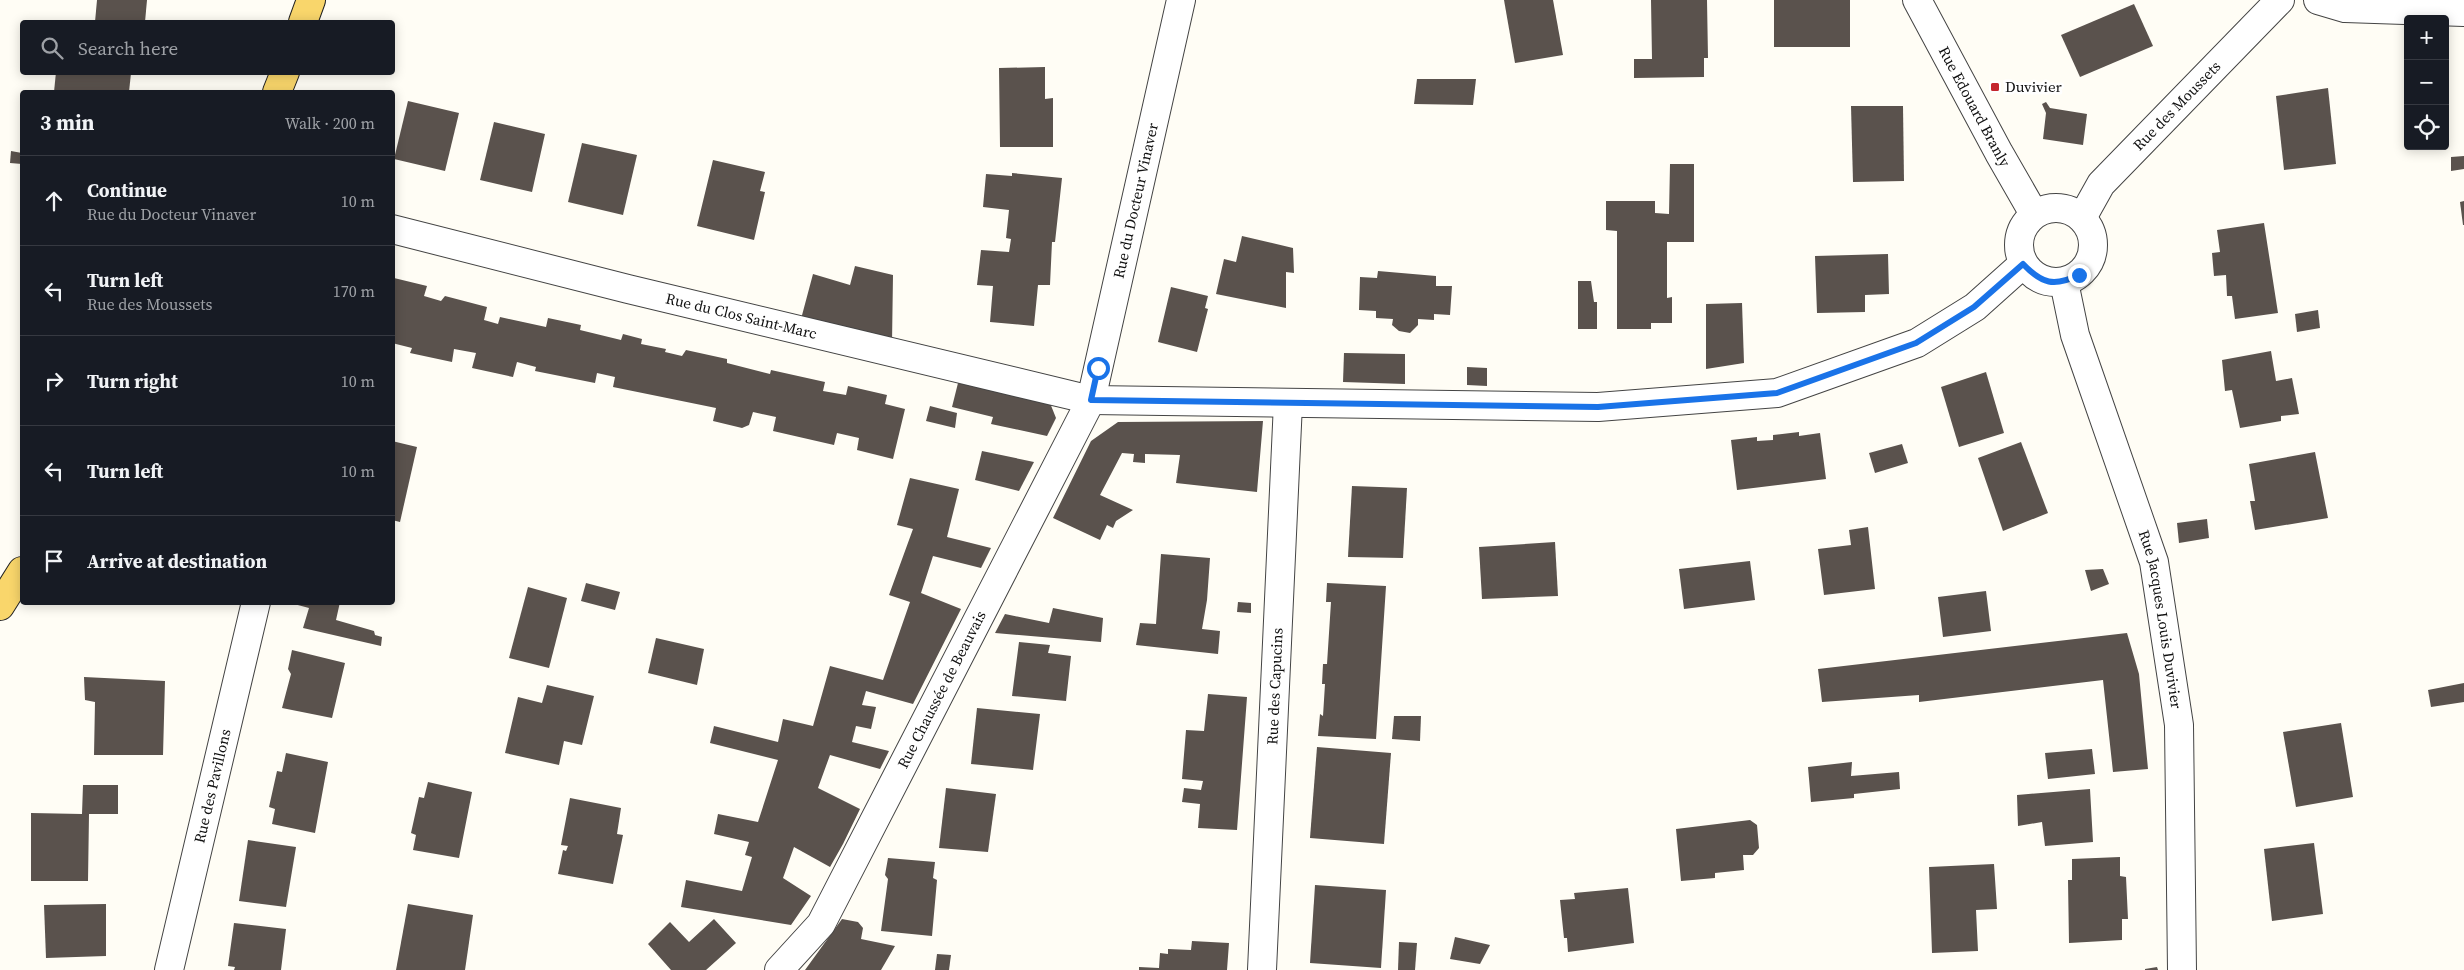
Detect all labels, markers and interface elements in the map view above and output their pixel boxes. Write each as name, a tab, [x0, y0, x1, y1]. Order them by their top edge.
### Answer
map controls	[2404, 15, 2449, 150]
button: +	[2404, 15, 2449, 60]
search box	[20, 20, 395, 75]
icon: search	[38, 34, 66, 62]
text: Search here	[78, 35, 178, 61]
street label: Rue Edouard Branly	[1934, 42, 2016, 171]
street label: Rue des Moussets	[2128, 56, 2225, 155]
button: −	[2404, 60, 2449, 105]
place label: Duvivier	[2005, 76, 2063, 97]
marker: Duvivier	[1989, 81, 2001, 93]
button: locate	[2404, 105, 2449, 150]
text: 3 min	[40, 108, 95, 137]
text: Walk · 200 m	[285, 112, 375, 134]
street label: Rue du Docteur Vinaver	[1108, 120, 1163, 280]
text: Continue	[87, 177, 167, 203]
icon: ahead	[40, 187, 68, 215]
text: 10 m	[341, 190, 375, 212]
text: Rue du Docteur Vinaver	[87, 203, 256, 225]
route end	[2068, 264, 2091, 287]
text: Turn left	[87, 267, 163, 293]
icon: left	[40, 277, 68, 305]
text: 170 m	[333, 280, 375, 302]
street label: Rue du Clos Saint-Marc	[664, 287, 819, 344]
text: Rue des Moussets	[87, 293, 212, 315]
route start	[1087, 357, 1110, 380]
icon: right	[40, 367, 68, 395]
text: Turn right	[87, 368, 178, 394]
text: 10 m	[341, 370, 375, 392]
icon: left	[40, 457, 68, 485]
text: Turn left	[87, 458, 163, 484]
text: 10 m	[341, 460, 375, 482]
street label: Rue Jacques Louis Duvivier	[2134, 527, 2187, 711]
icon: arrive	[40, 547, 68, 575]
text: Arrive at destination	[87, 548, 267, 574]
street label: Rue Chaussée de Beauvais	[892, 607, 991, 772]
street label: Rue des Capucins	[1261, 627, 1288, 745]
street label: Rue des Pavillons	[188, 727, 236, 845]

